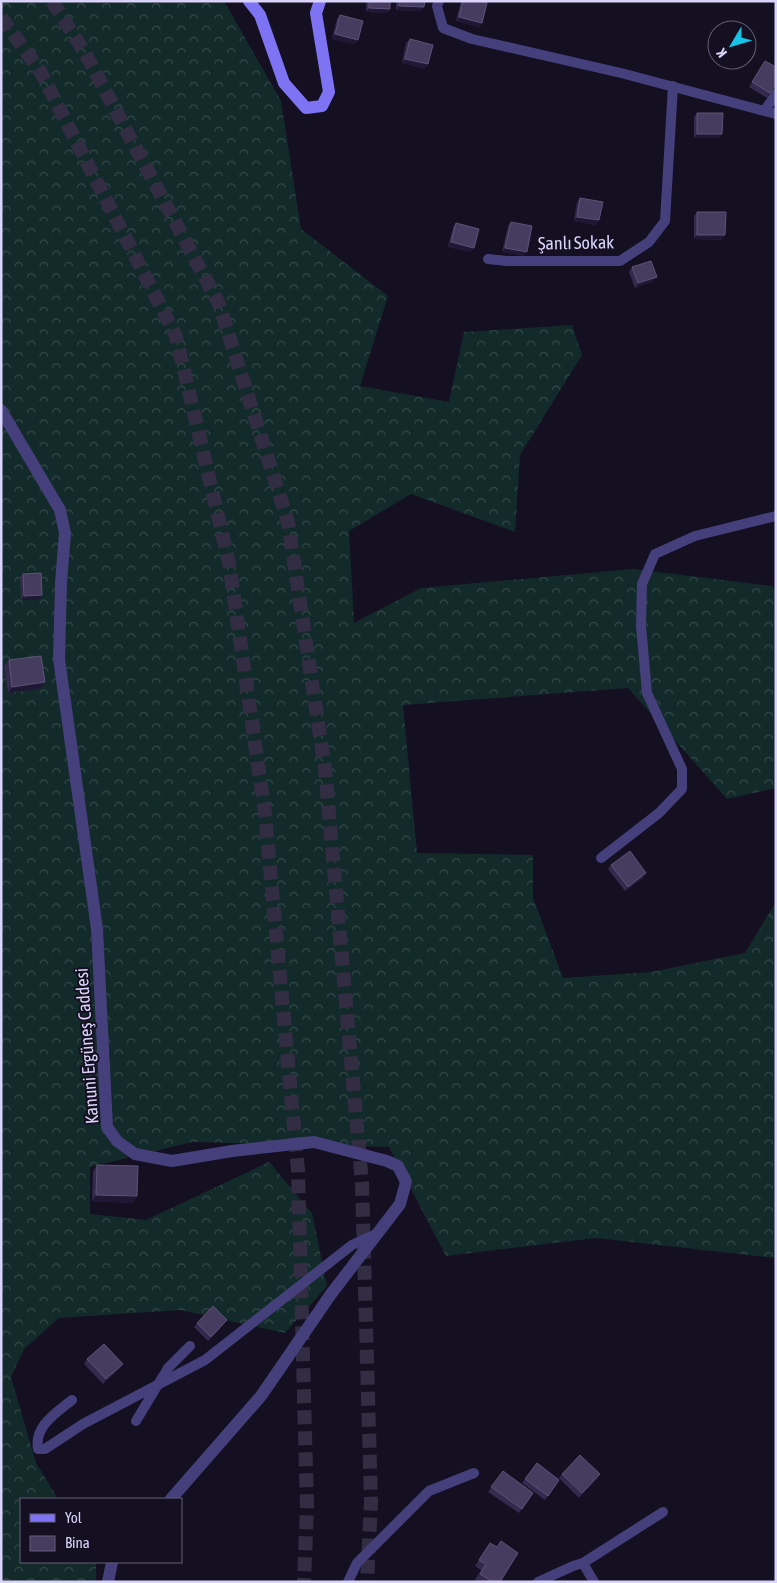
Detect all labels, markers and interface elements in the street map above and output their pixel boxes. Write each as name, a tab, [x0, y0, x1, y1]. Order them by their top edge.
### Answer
north arrow	[707, 20, 757, 70]
text: K	[713, 45, 730, 61]
street label: Şanlı Sokak	[538, 231, 614, 254]
street label: Kanuni Ergüneş Caddesi	[71, 967, 102, 1125]
legend	[20, 1498, 182, 1563]
text: Yol	[65, 1509, 82, 1526]
text: Bina	[65, 1534, 90, 1551]

